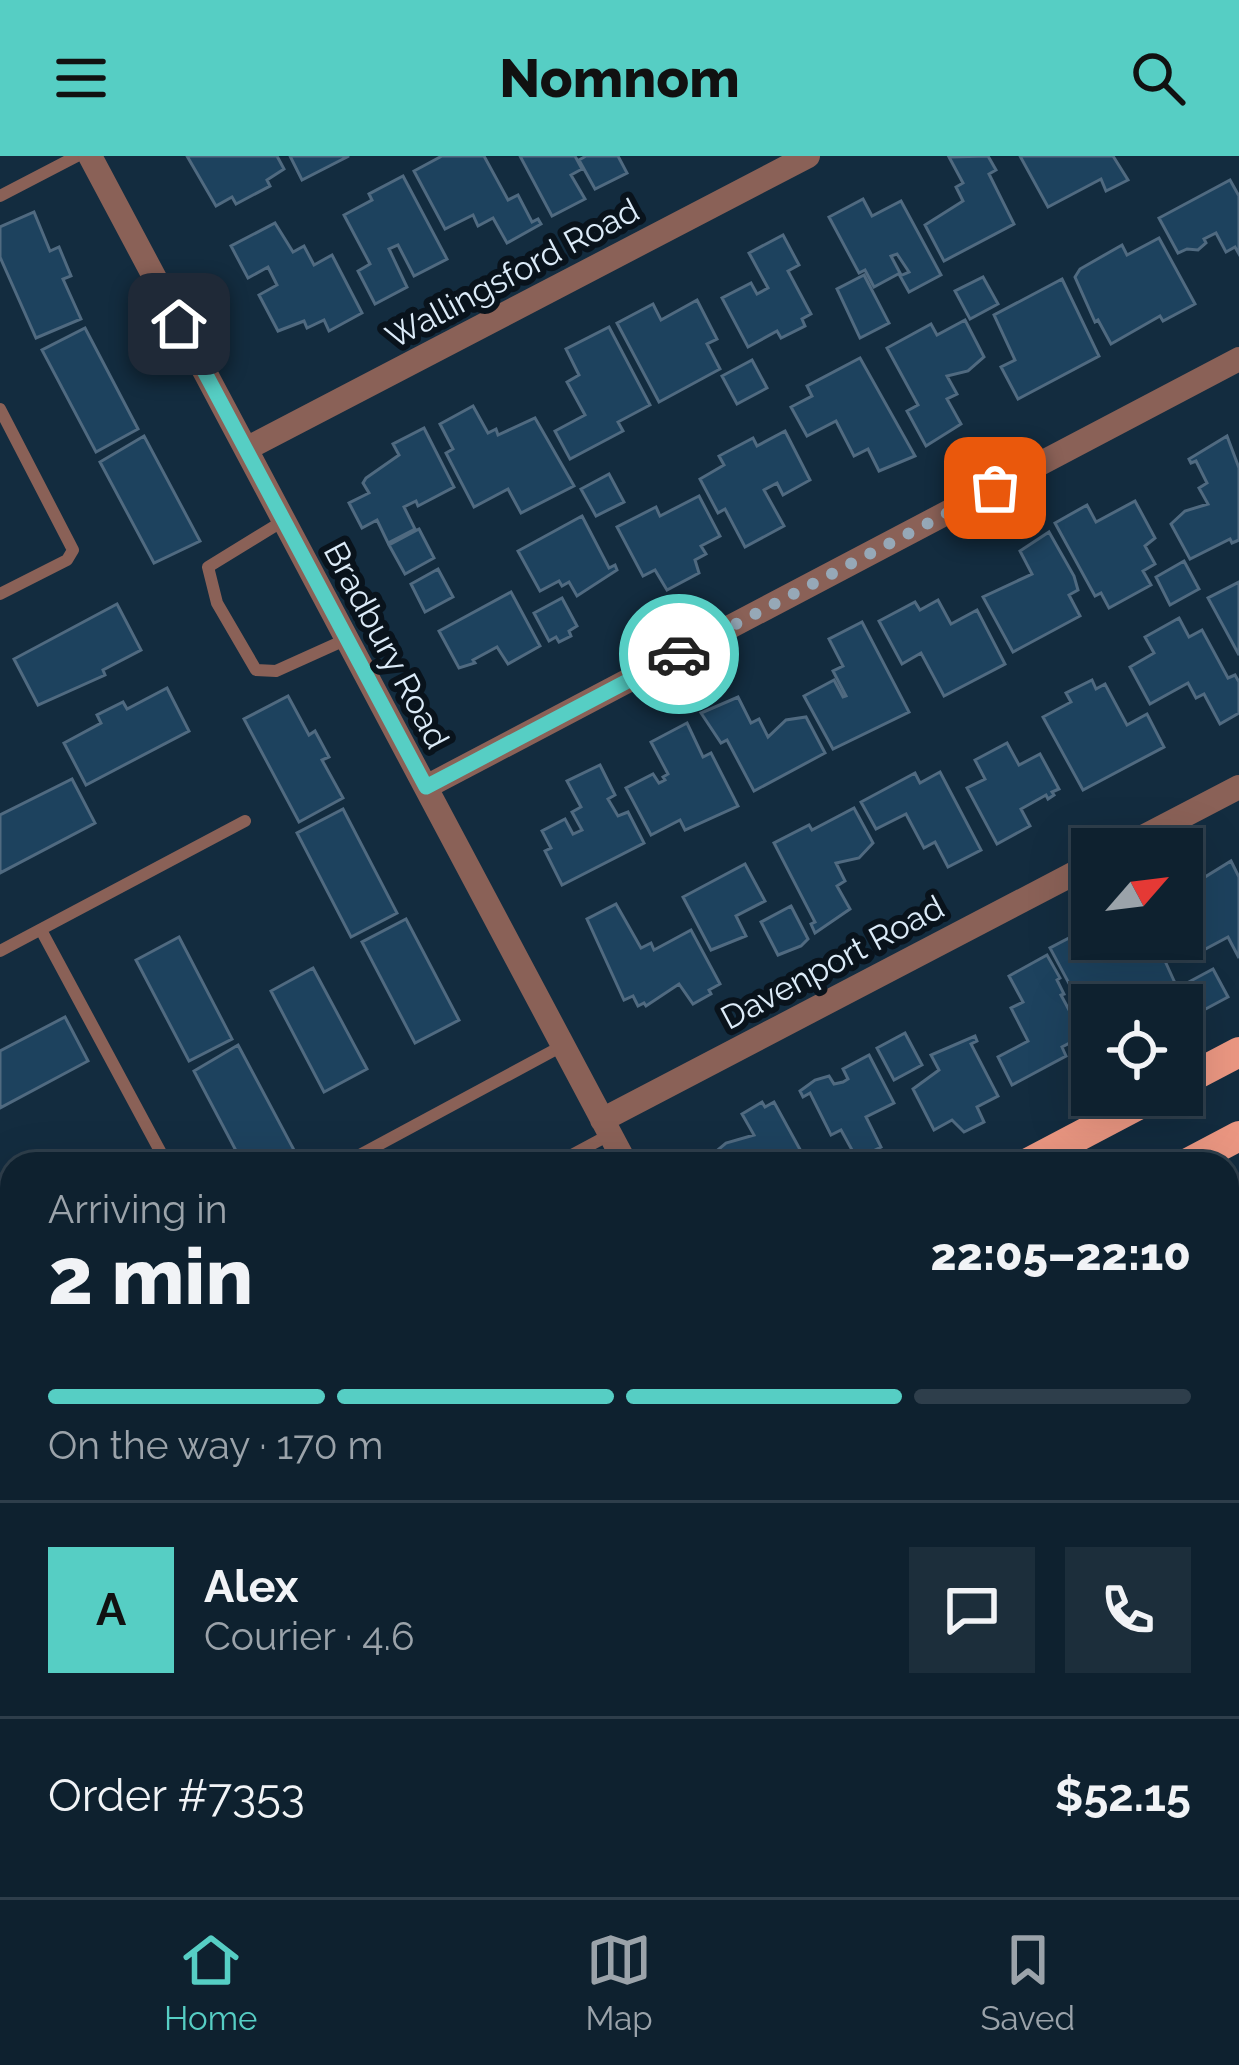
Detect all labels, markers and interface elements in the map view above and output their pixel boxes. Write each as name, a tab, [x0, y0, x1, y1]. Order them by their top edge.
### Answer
icon: menu	[48, 45, 114, 111]
icon: search	[1125, 45, 1191, 111]
text: Nomnom	[499, 46, 740, 110]
street label: Wallingsford Road	[379, 190, 645, 357]
pin	[128, 273, 230, 375]
icon: home	[146, 291, 212, 357]
pin	[944, 437, 1046, 539]
icon: bag	[962, 455, 1028, 521]
street label: Bradbury Road	[316, 535, 457, 755]
courier	[619, 594, 739, 714]
icon: car	[646, 621, 712, 687]
north arrow	[1071, 828, 1203, 960]
map controls	[1071, 828, 1203, 1116]
street label: Davenport Road	[714, 887, 950, 1038]
button: locate	[1071, 984, 1203, 1116]
text: Arriving in	[48, 1186, 228, 1232]
text: 22:05–22:10	[931, 1228, 1191, 1281]
text: 2 min	[48, 1231, 253, 1322]
text: On the way · 170 m	[48, 1422, 383, 1468]
button: chat	[909, 1547, 1035, 1673]
button: phone	[1065, 1547, 1191, 1673]
text: Alex	[204, 1560, 298, 1613]
text: A	[96, 1583, 126, 1636]
text: Courier · 4.6	[204, 1613, 414, 1659]
text: Order #7353	[48, 1769, 305, 1822]
text: $52.15	[1055, 1769, 1191, 1822]
tab: Home	[164, 1927, 257, 2038]
tab: Map	[585, 1927, 653, 2038]
tab: Saved	[981, 1927, 1075, 2038]

